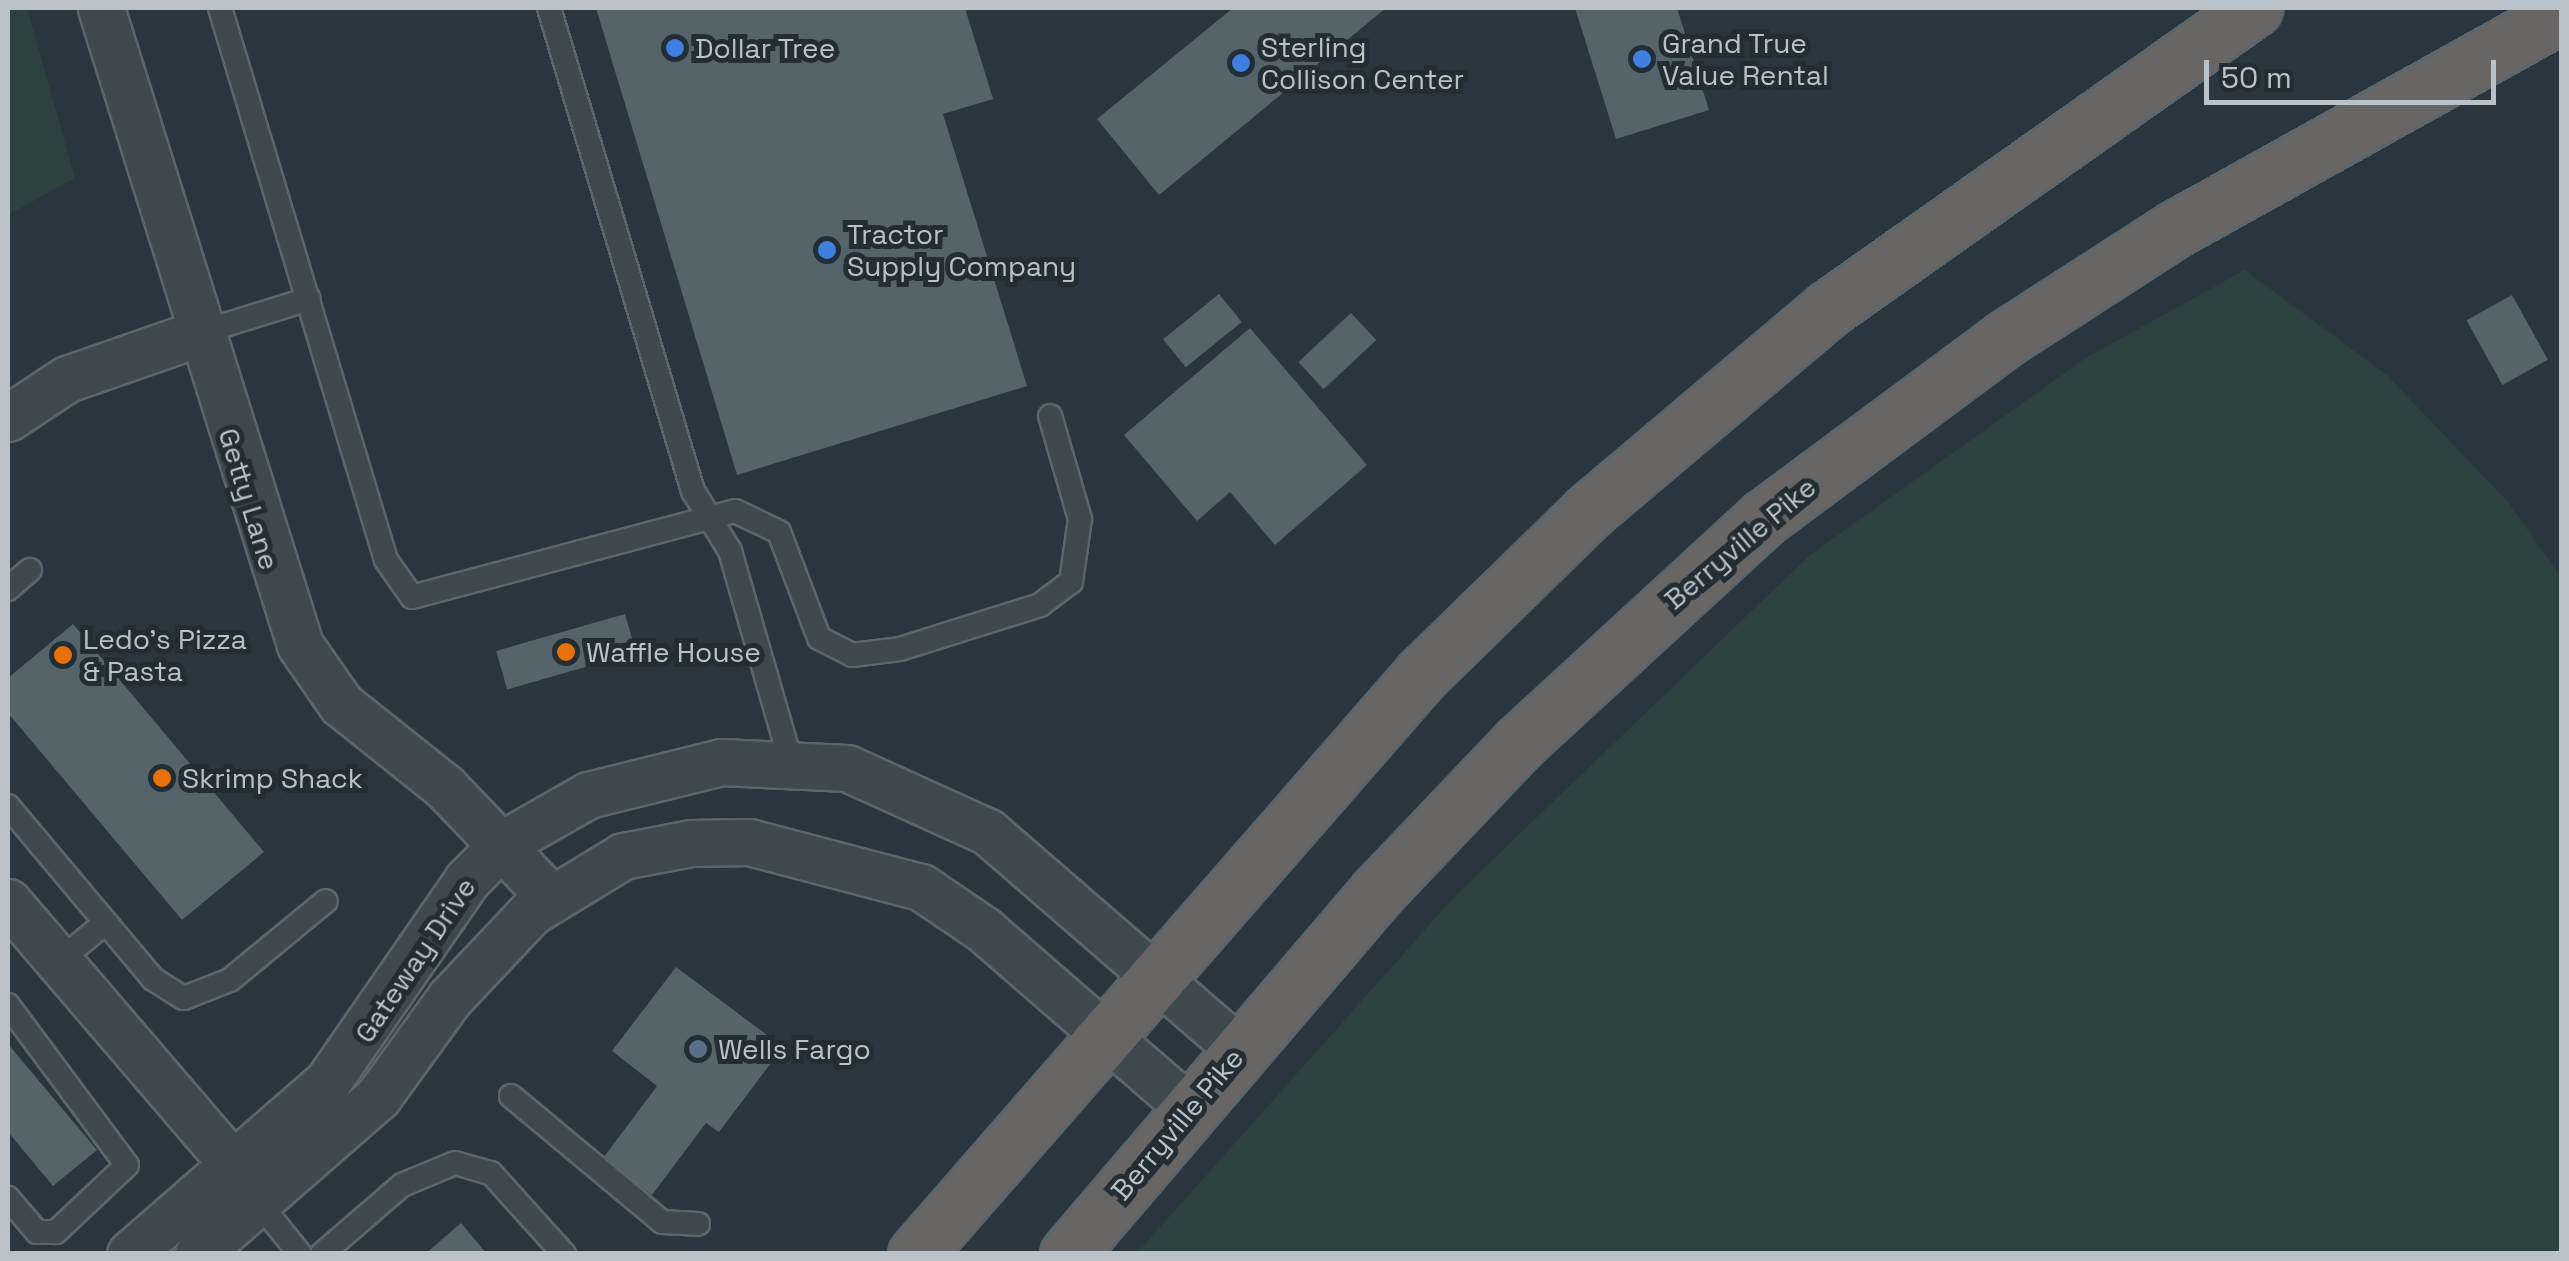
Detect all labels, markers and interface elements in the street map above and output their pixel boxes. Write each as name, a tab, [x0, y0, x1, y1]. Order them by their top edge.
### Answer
place label: Grand True Value Rental	[1662, 26, 1829, 92]
place label: Sterling Collison Center	[1261, 30, 1464, 96]
place label: Dollar Tree	[695, 31, 836, 65]
marker: Dollar Tree	[664, 37, 686, 59]
scale bar	[2209, 40, 2502, 102]
marker: Grand True Value Rental	[1631, 48, 1653, 70]
marker: Sterling Collison Center	[1230, 52, 1252, 74]
text: 50 m	[2221, 58, 2292, 97]
place label: Tractor Supply Company	[847, 217, 1076, 283]
marker: Tractor Supply Company	[816, 239, 838, 261]
street label: Getty Lane	[212, 424, 286, 574]
street label: Berryville Pike	[1657, 470, 1823, 616]
place label: Ledo's Pizza & Pasta	[83, 622, 247, 688]
place label: Waffle House	[586, 635, 761, 669]
marker: Waffle House	[555, 641, 577, 663]
marker: Ledo's Pizza & Pasta	[52, 644, 74, 666]
place label: Skrimp Shack	[182, 761, 363, 795]
marker: Skrimp Shack	[151, 767, 173, 789]
street label: Gateway Drive	[347, 871, 483, 1049]
place label: Wells Fargo	[718, 1032, 871, 1066]
marker: Wells Fargo	[687, 1038, 709, 1060]
street label: Berryville Pike	[1104, 1041, 1250, 1207]

